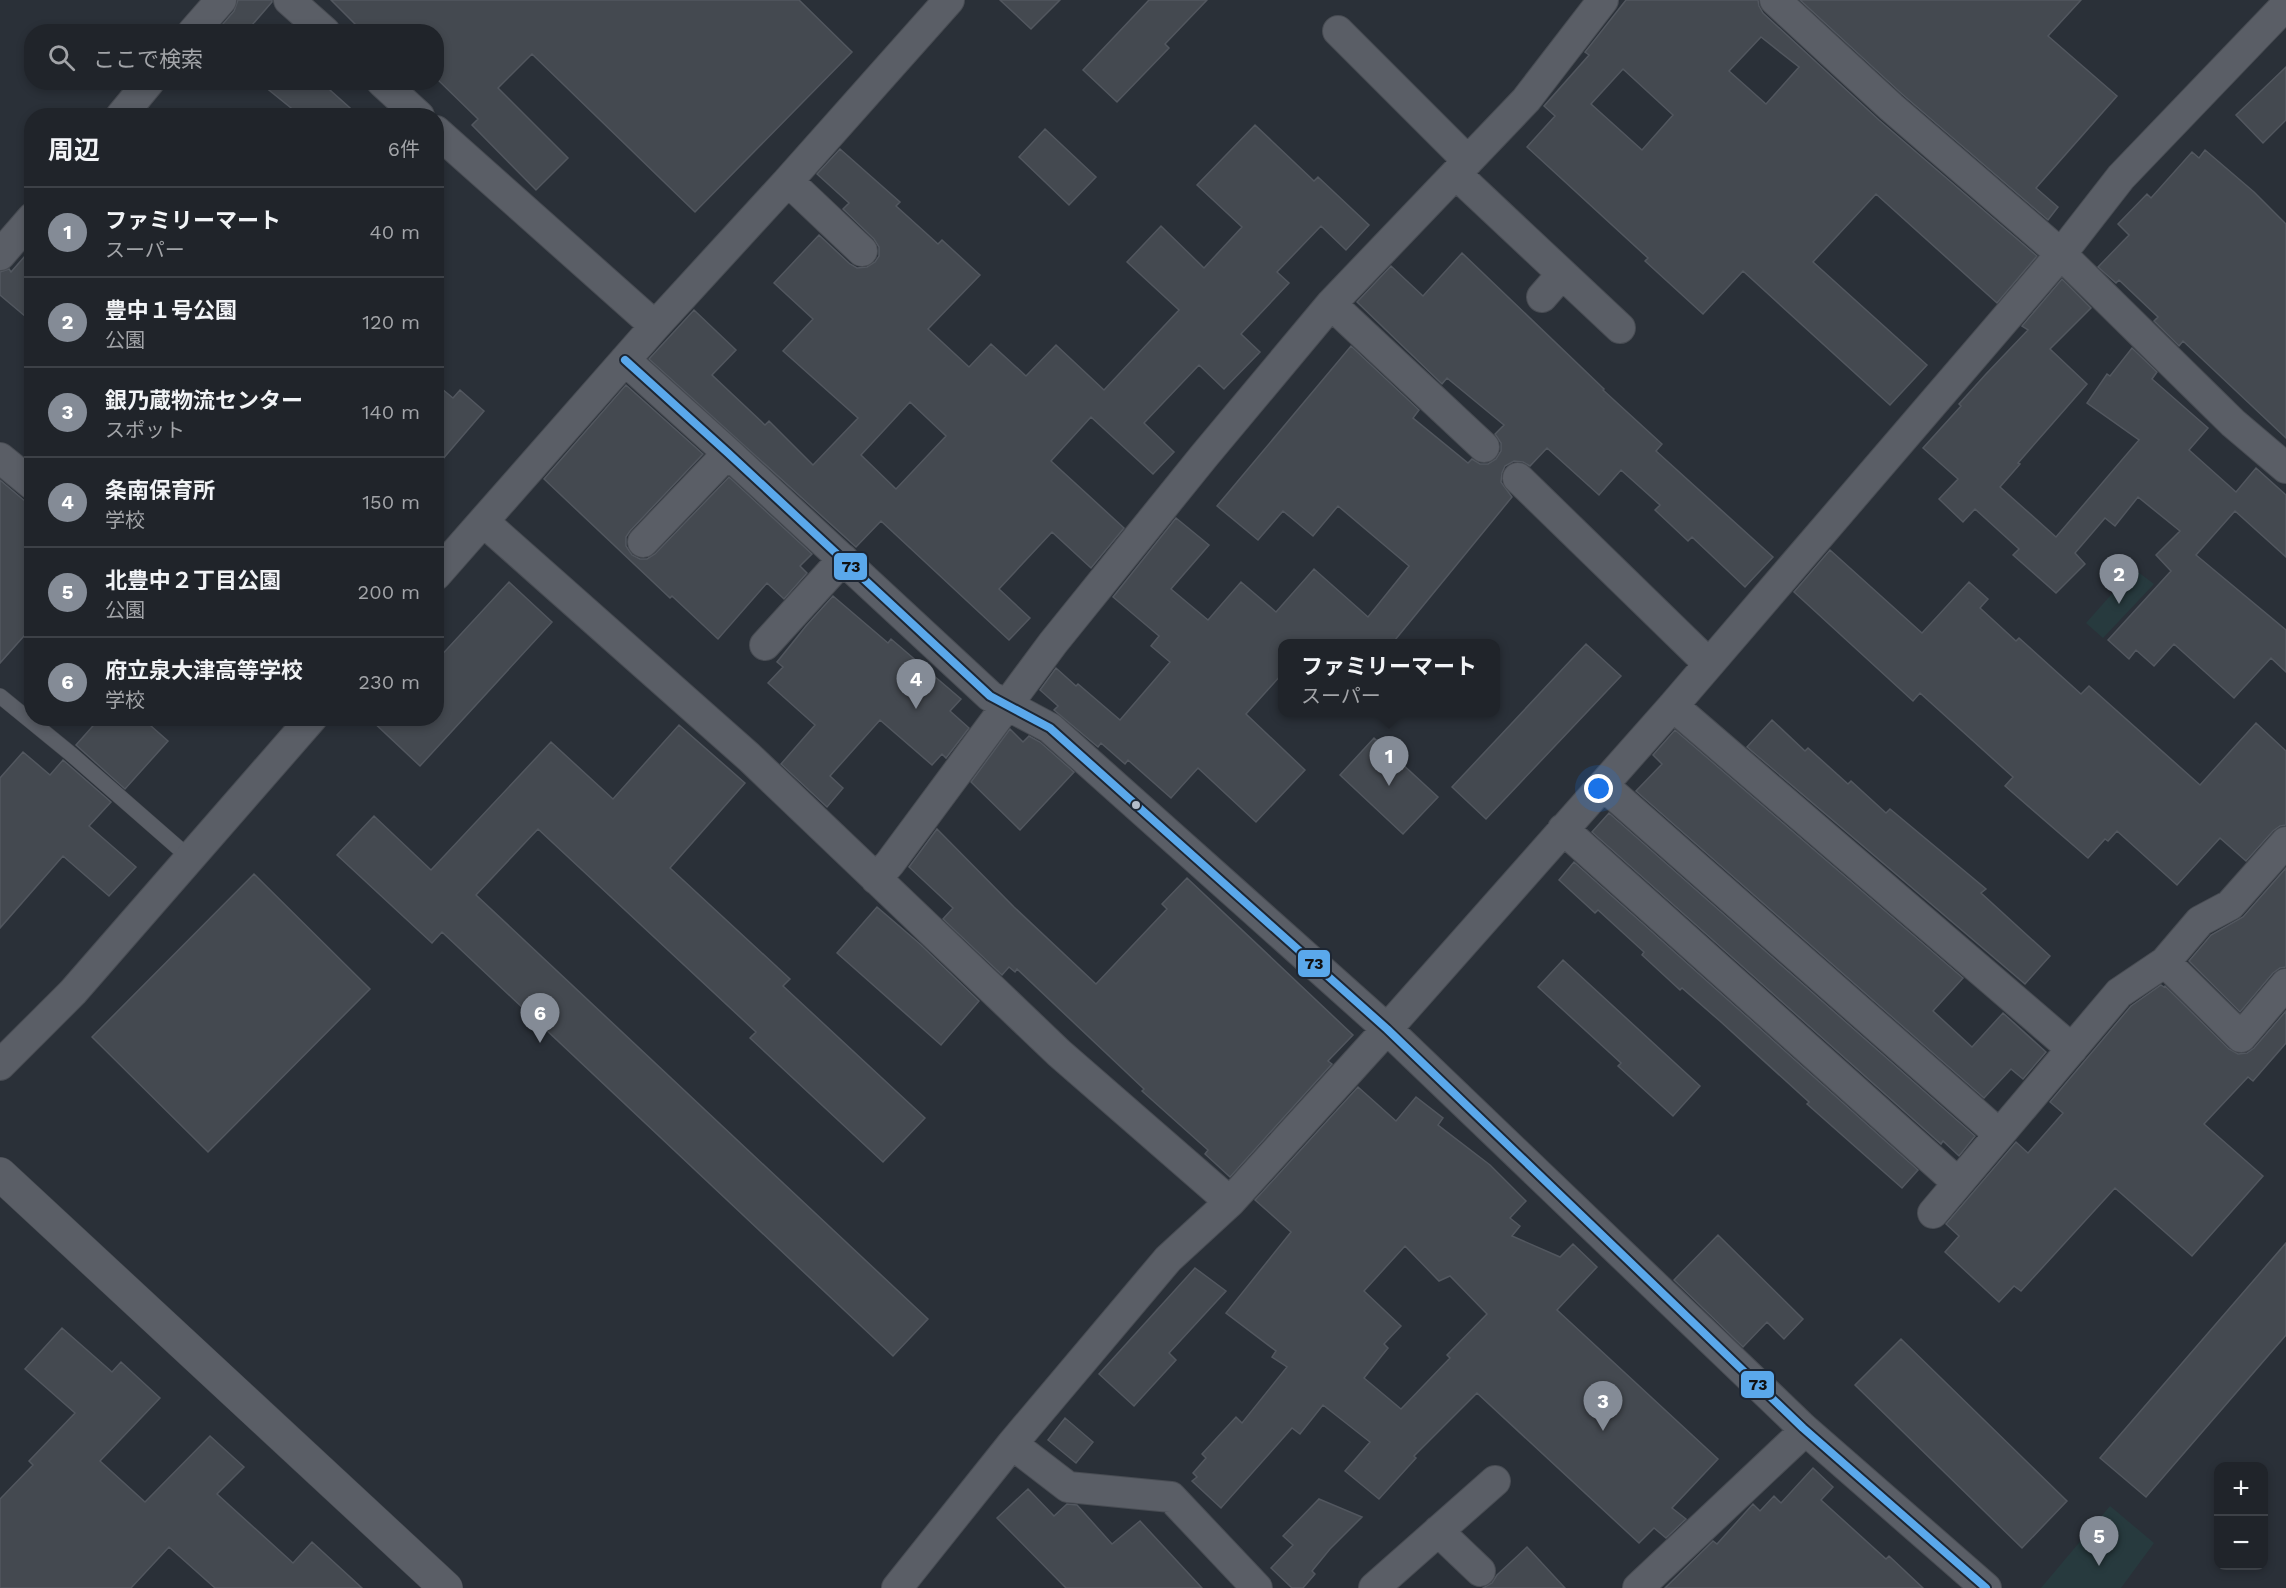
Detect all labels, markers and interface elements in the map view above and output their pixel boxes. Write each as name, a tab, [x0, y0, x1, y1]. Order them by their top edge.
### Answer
search box	[24, 24, 444, 90]
icon: search	[45, 41, 78, 74]
text: ここで検索	[93, 47, 203, 72]
text: 周辺	[48, 135, 100, 165]
text: 6件	[388, 137, 420, 161]
text: ファミリーマート	[105, 208, 281, 233]
text: 1	[63, 220, 72, 244]
text: 40 m	[369, 220, 420, 244]
text: スーパー	[105, 238, 185, 262]
text: 豊中１号公園	[105, 298, 237, 323]
text: 2	[62, 310, 73, 334]
text: 120 m	[362, 310, 420, 334]
text: 公園	[105, 328, 145, 352]
text: 銀乃蔵物流センター	[105, 388, 303, 413]
text: 3	[62, 400, 73, 424]
text: 140 m	[362, 400, 420, 424]
text: スポット	[105, 418, 185, 442]
text: 条南保育所	[105, 478, 215, 503]
text: 4	[61, 490, 74, 514]
text: 150 m	[362, 490, 420, 514]
text: 学校	[105, 508, 145, 532]
line badge: 73	[833, 552, 868, 581]
pin: 2	[2100, 554, 2138, 604]
text: 73	[841, 557, 861, 576]
text: 北豊中２丁目公園	[105, 568, 281, 593]
text: 5	[62, 580, 73, 604]
text: 200 m	[358, 580, 420, 604]
text: 公園	[105, 598, 145, 622]
popup	[1278, 639, 1500, 717]
text: ファミリーマート	[1301, 654, 1477, 679]
text: 府立泉大津高等学校	[105, 658, 303, 683]
pin: 4	[896, 660, 936, 709]
text: 6	[61, 670, 74, 694]
text: 230 m	[358, 670, 420, 694]
text: スーパー	[1301, 684, 1381, 708]
text: 学校	[105, 688, 145, 712]
pin: 1	[1370, 736, 1408, 786]
your location	[1584, 774, 1613, 803]
unlabelled marker	[1130, 799, 1142, 811]
line badge: 73	[1297, 949, 1331, 978]
text: 73	[1304, 954, 1324, 973]
pin: 6	[520, 994, 560, 1043]
line badge: 73	[1740, 1370, 1775, 1399]
text: 73	[1748, 1375, 1768, 1394]
pin: 3	[1584, 1382, 1622, 1431]
map controls	[2214, 1462, 2268, 1570]
button: +	[2214, 1462, 2268, 1516]
pin: 5	[2080, 1516, 2118, 1566]
button: −	[2214, 1516, 2268, 1570]

